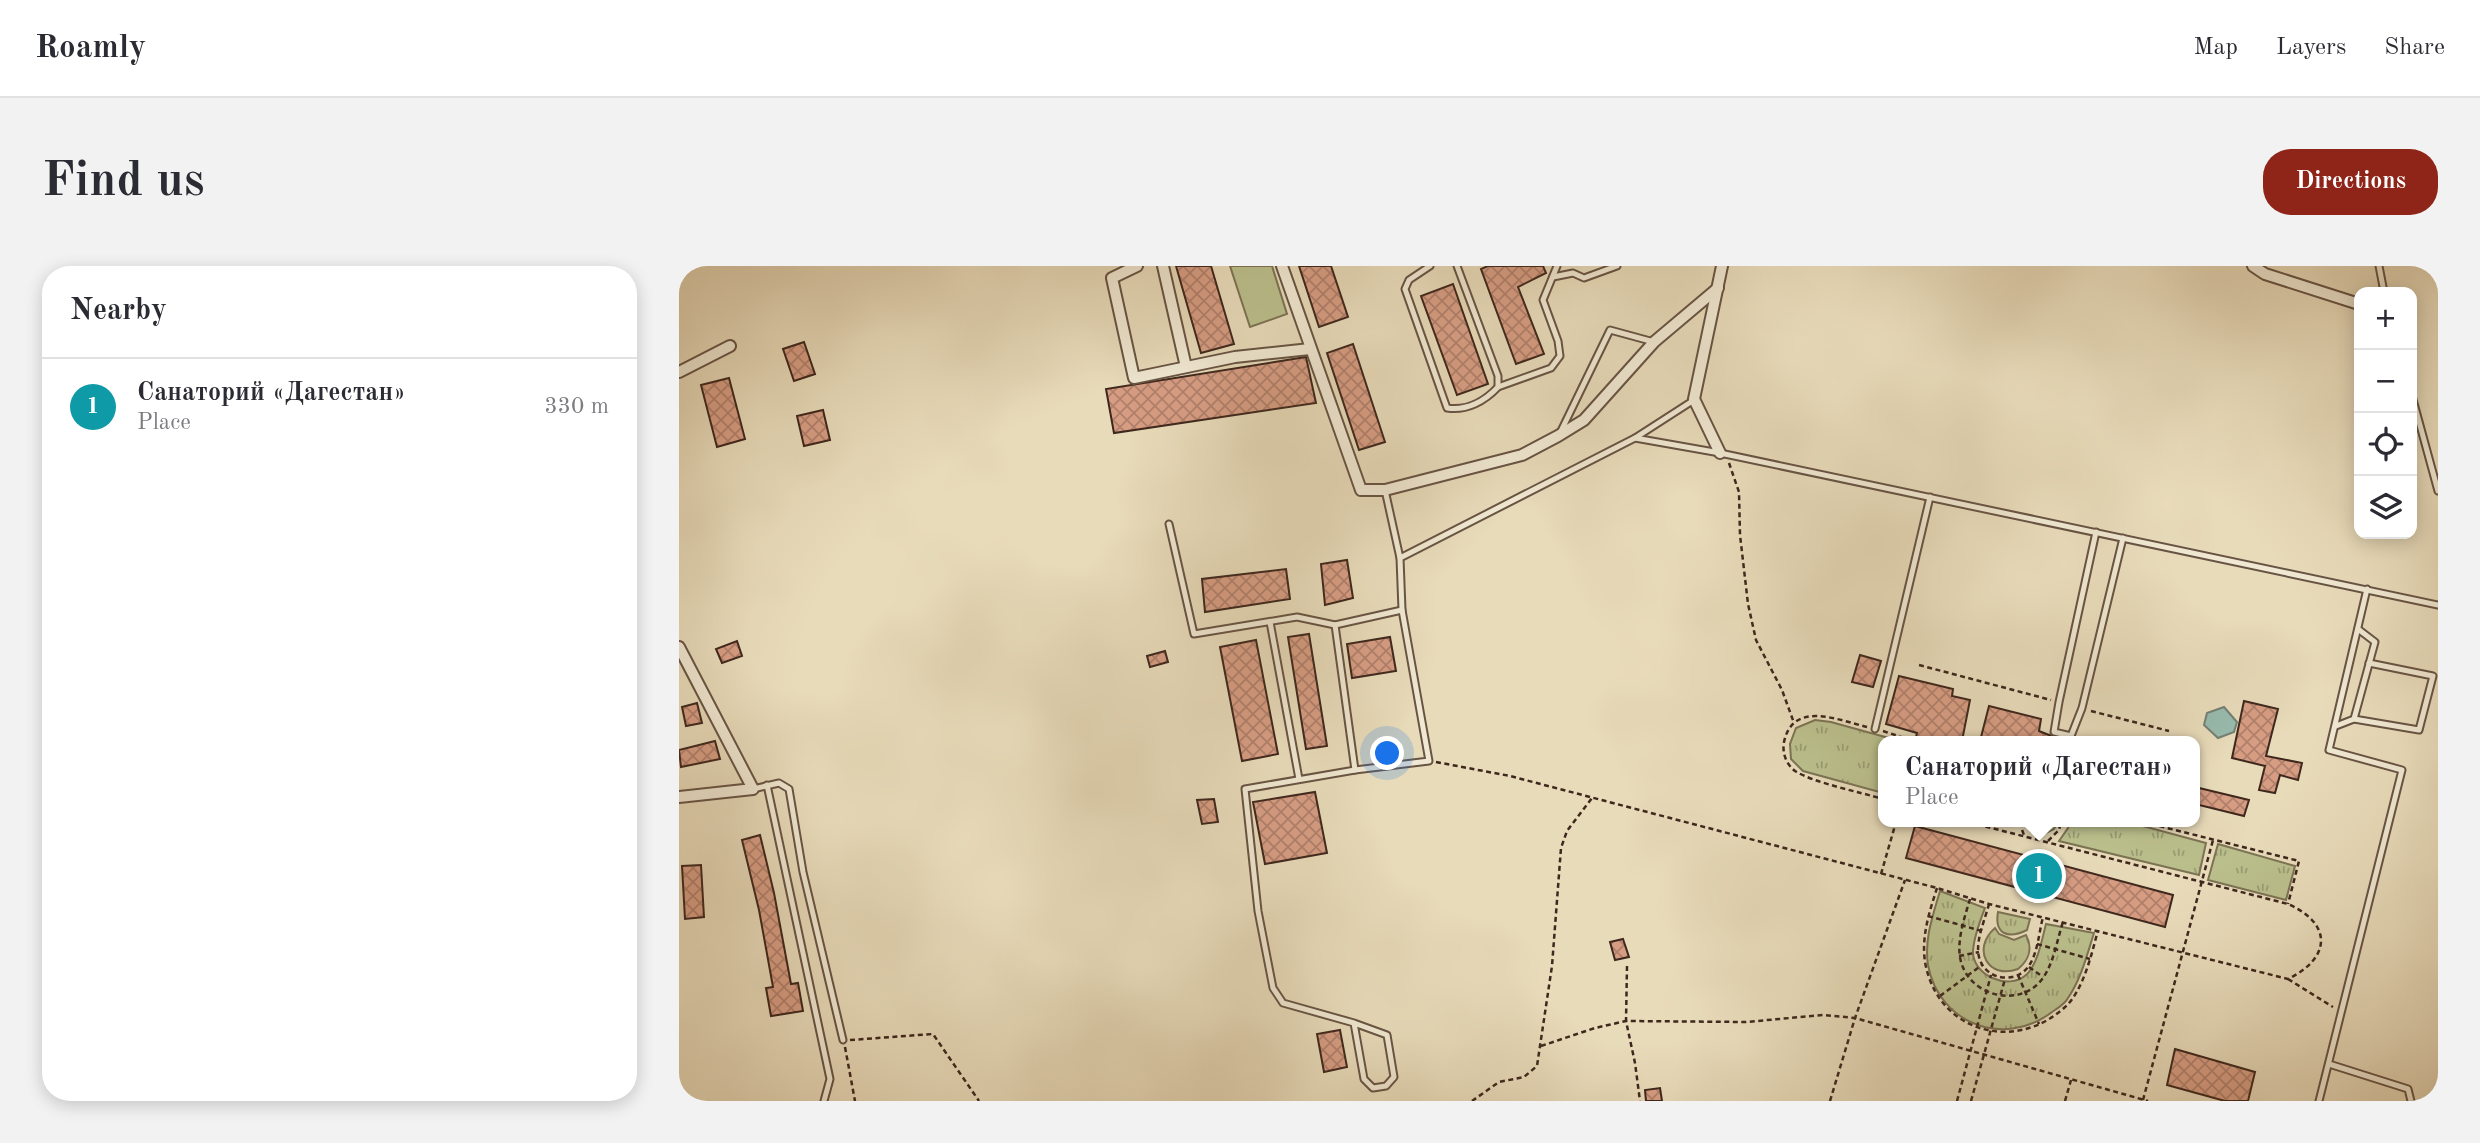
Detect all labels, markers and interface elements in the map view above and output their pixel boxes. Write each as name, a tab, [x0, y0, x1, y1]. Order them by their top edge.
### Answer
text: Roamly	[35, 32, 146, 65]
text: Map	[2194, 36, 2238, 60]
text: Layers	[2276, 36, 2346, 60]
text: Share	[2384, 36, 2445, 60]
button: Directions	[2263, 149, 2438, 215]
text: Find us	[42, 158, 205, 207]
map controls	[2354, 287, 2417, 539]
button: +	[2354, 287, 2417, 350]
text: Nearby	[70, 296, 167, 326]
button: −	[2354, 350, 2417, 413]
text: Санаторий «Дагестан»	[137, 380, 406, 406]
text: 1	[86, 395, 100, 418]
text: 330 m	[544, 395, 609, 418]
text: Place	[137, 411, 191, 434]
button: locate	[2354, 413, 2417, 476]
button: layers	[2354, 476, 2417, 539]
your location	[1370, 736, 1404, 770]
popup	[1878, 736, 2200, 827]
text: Санаторий «Дагестан»	[1905, 755, 2173, 781]
text: Place	[1905, 786, 1958, 809]
pin: 1	[2016, 850, 2062, 902]

